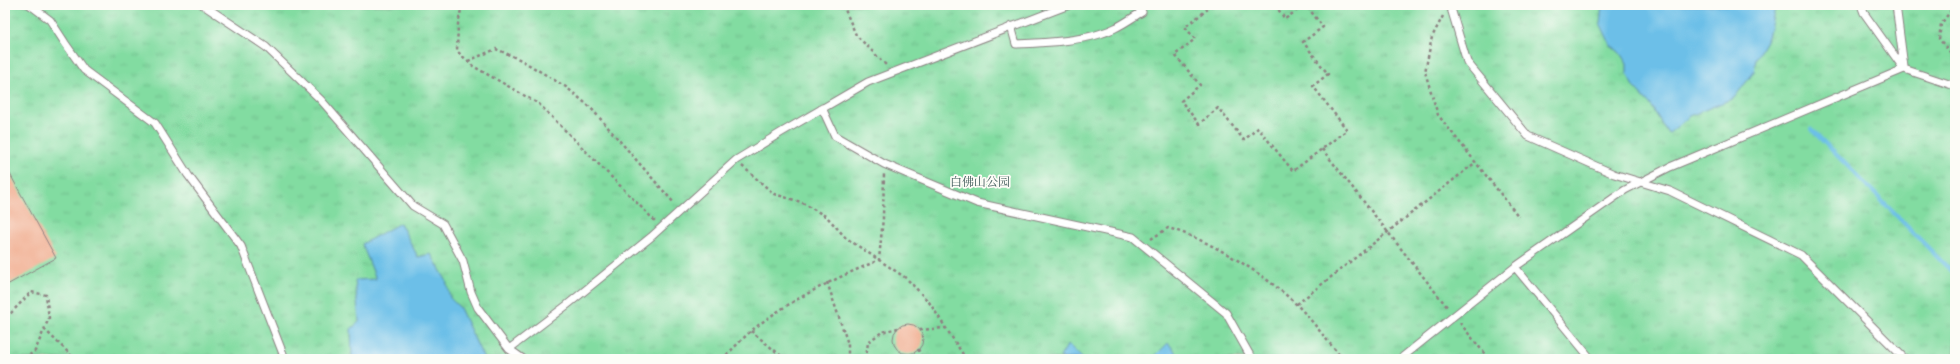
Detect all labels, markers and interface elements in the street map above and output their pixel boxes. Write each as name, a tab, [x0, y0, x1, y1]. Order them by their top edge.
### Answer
park label: 白佛山公园	[950, 175, 1010, 190]

